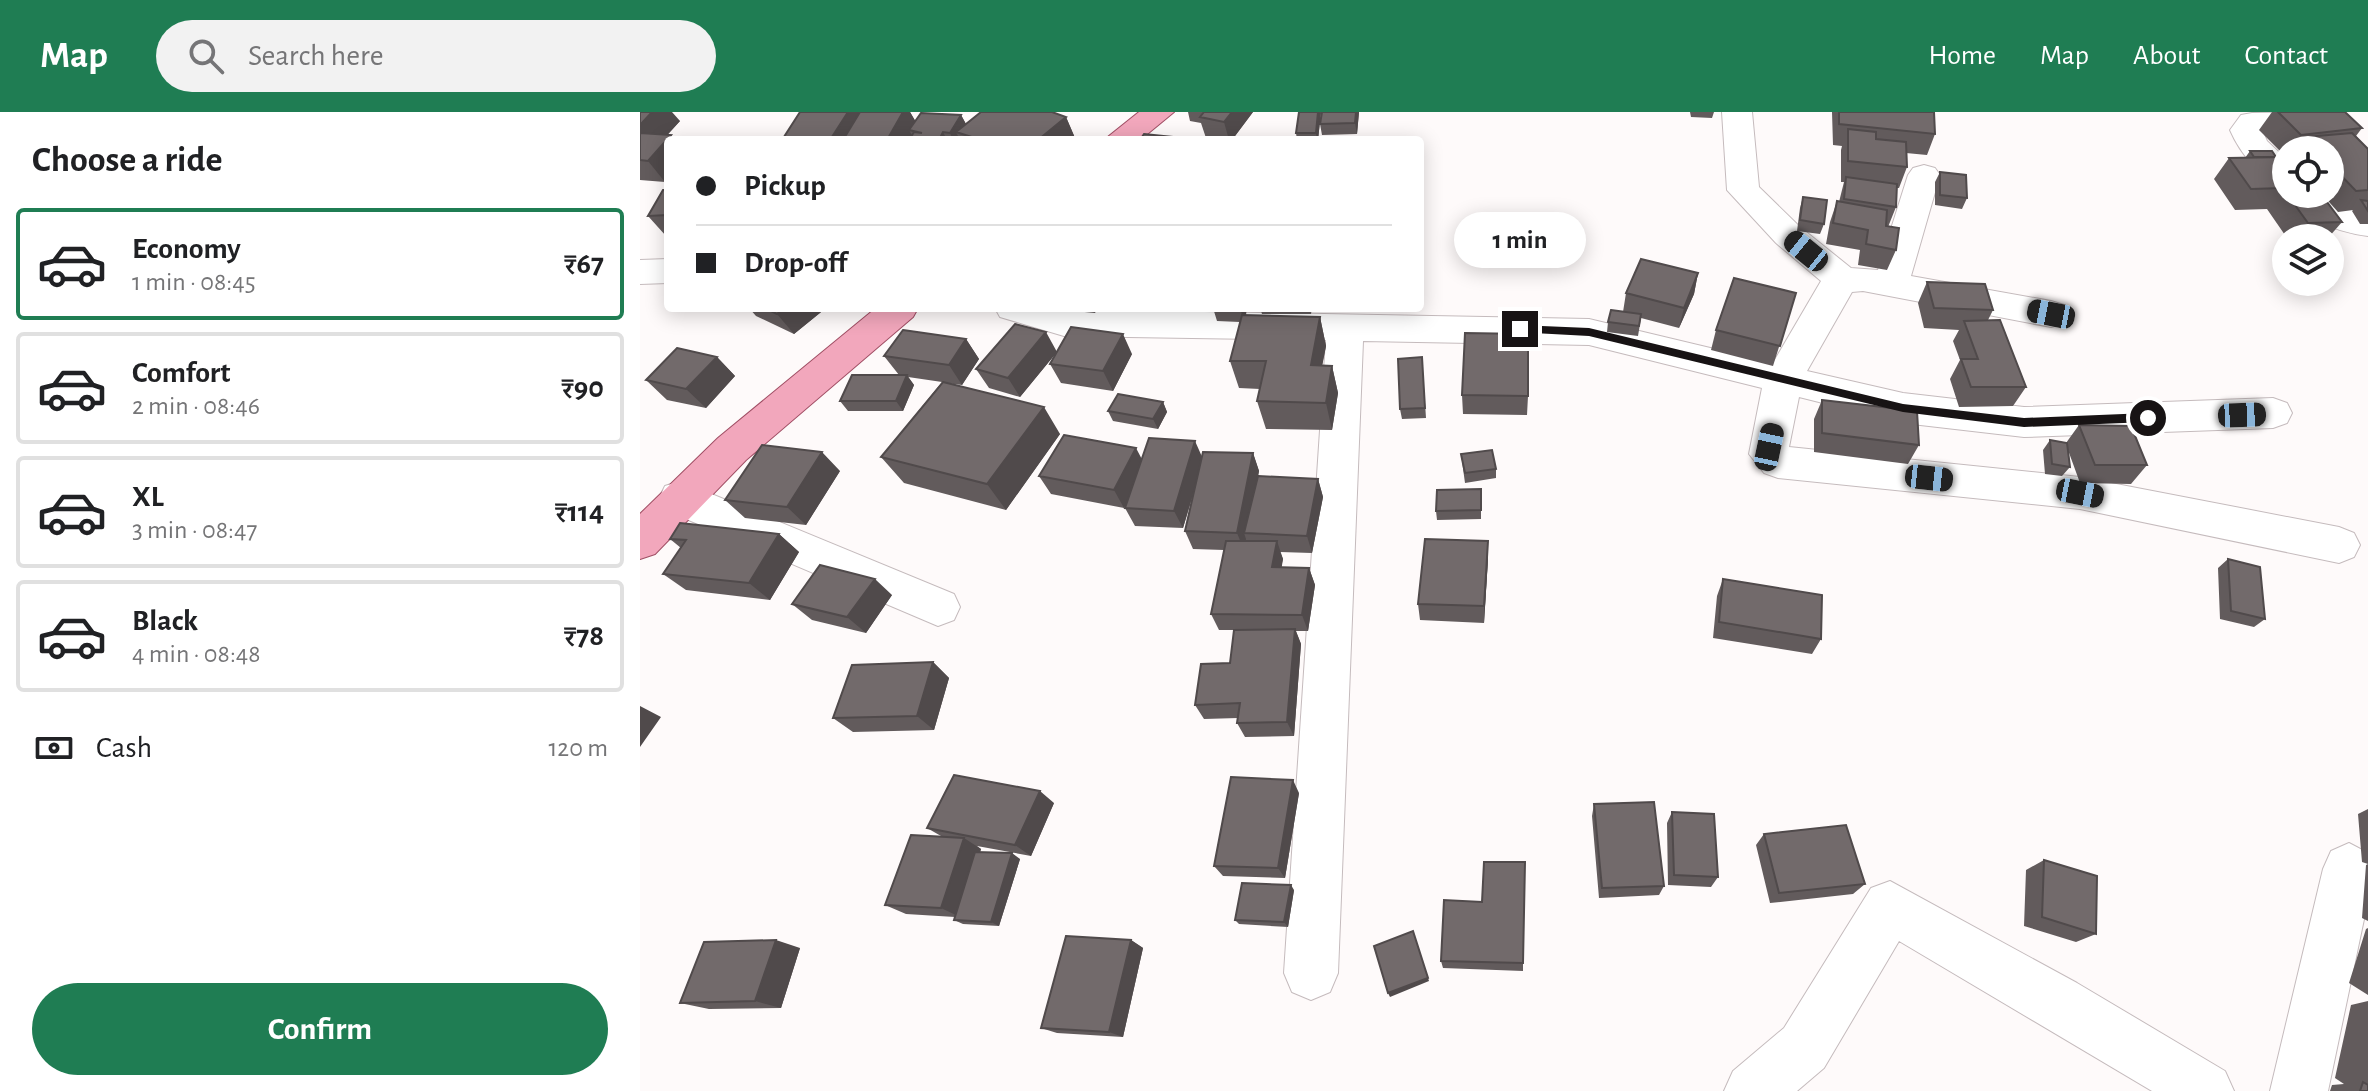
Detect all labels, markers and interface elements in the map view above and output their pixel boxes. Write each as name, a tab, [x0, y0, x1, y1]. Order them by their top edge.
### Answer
search box	[156, 20, 716, 92]
icon: search	[184, 34, 228, 78]
text: Map	[40, 37, 108, 75]
text: Search here	[248, 41, 384, 71]
text: Home	[1929, 42, 1996, 70]
text: Map	[2040, 42, 2089, 70]
text: About	[2133, 42, 2201, 70]
text: Contact	[2245, 42, 2328, 70]
map controls	[2272, 136, 2344, 296]
button: locate	[2272, 136, 2344, 208]
text: Choose a ride	[32, 142, 222, 178]
text: Pickup	[744, 171, 826, 201]
callout: 1 min	[1454, 213, 1586, 269]
button: layers	[2272, 224, 2344, 296]
text: 1 min	[1493, 227, 1547, 253]
car	[1780, 227, 1832, 275]
icon: car	[36, 228, 108, 300]
text: Economy	[132, 234, 241, 264]
text: Drop-off	[744, 248, 847, 278]
text: ₹67	[564, 249, 604, 279]
text: 1 min · 08:45	[132, 269, 256, 295]
car	[2025, 298, 2077, 330]
route end	[1502, 311, 1538, 347]
icon: car	[36, 352, 108, 424]
text: Comfort	[132, 358, 231, 388]
text: ₹90	[561, 373, 604, 403]
text: 2 min · 08:46	[132, 393, 260, 419]
route start	[2130, 400, 2166, 436]
car	[2218, 402, 2266, 428]
car	[1752, 421, 1786, 473]
car	[1904, 464, 1954, 492]
icon: car	[36, 476, 108, 548]
car	[2054, 477, 2106, 509]
text: XL	[132, 482, 164, 512]
text: ₹114	[555, 497, 604, 527]
text: 3 min · 08:47	[132, 517, 257, 543]
icon: car	[36, 600, 108, 672]
text: Black	[132, 606, 198, 636]
text: ₹78	[564, 621, 604, 651]
text: 4 min · 08:48	[132, 641, 261, 667]
icon: cash	[32, 726, 76, 770]
text: Cash	[96, 733, 152, 763]
text: 120 m	[548, 735, 608, 761]
button: Confirm	[32, 983, 608, 1075]

